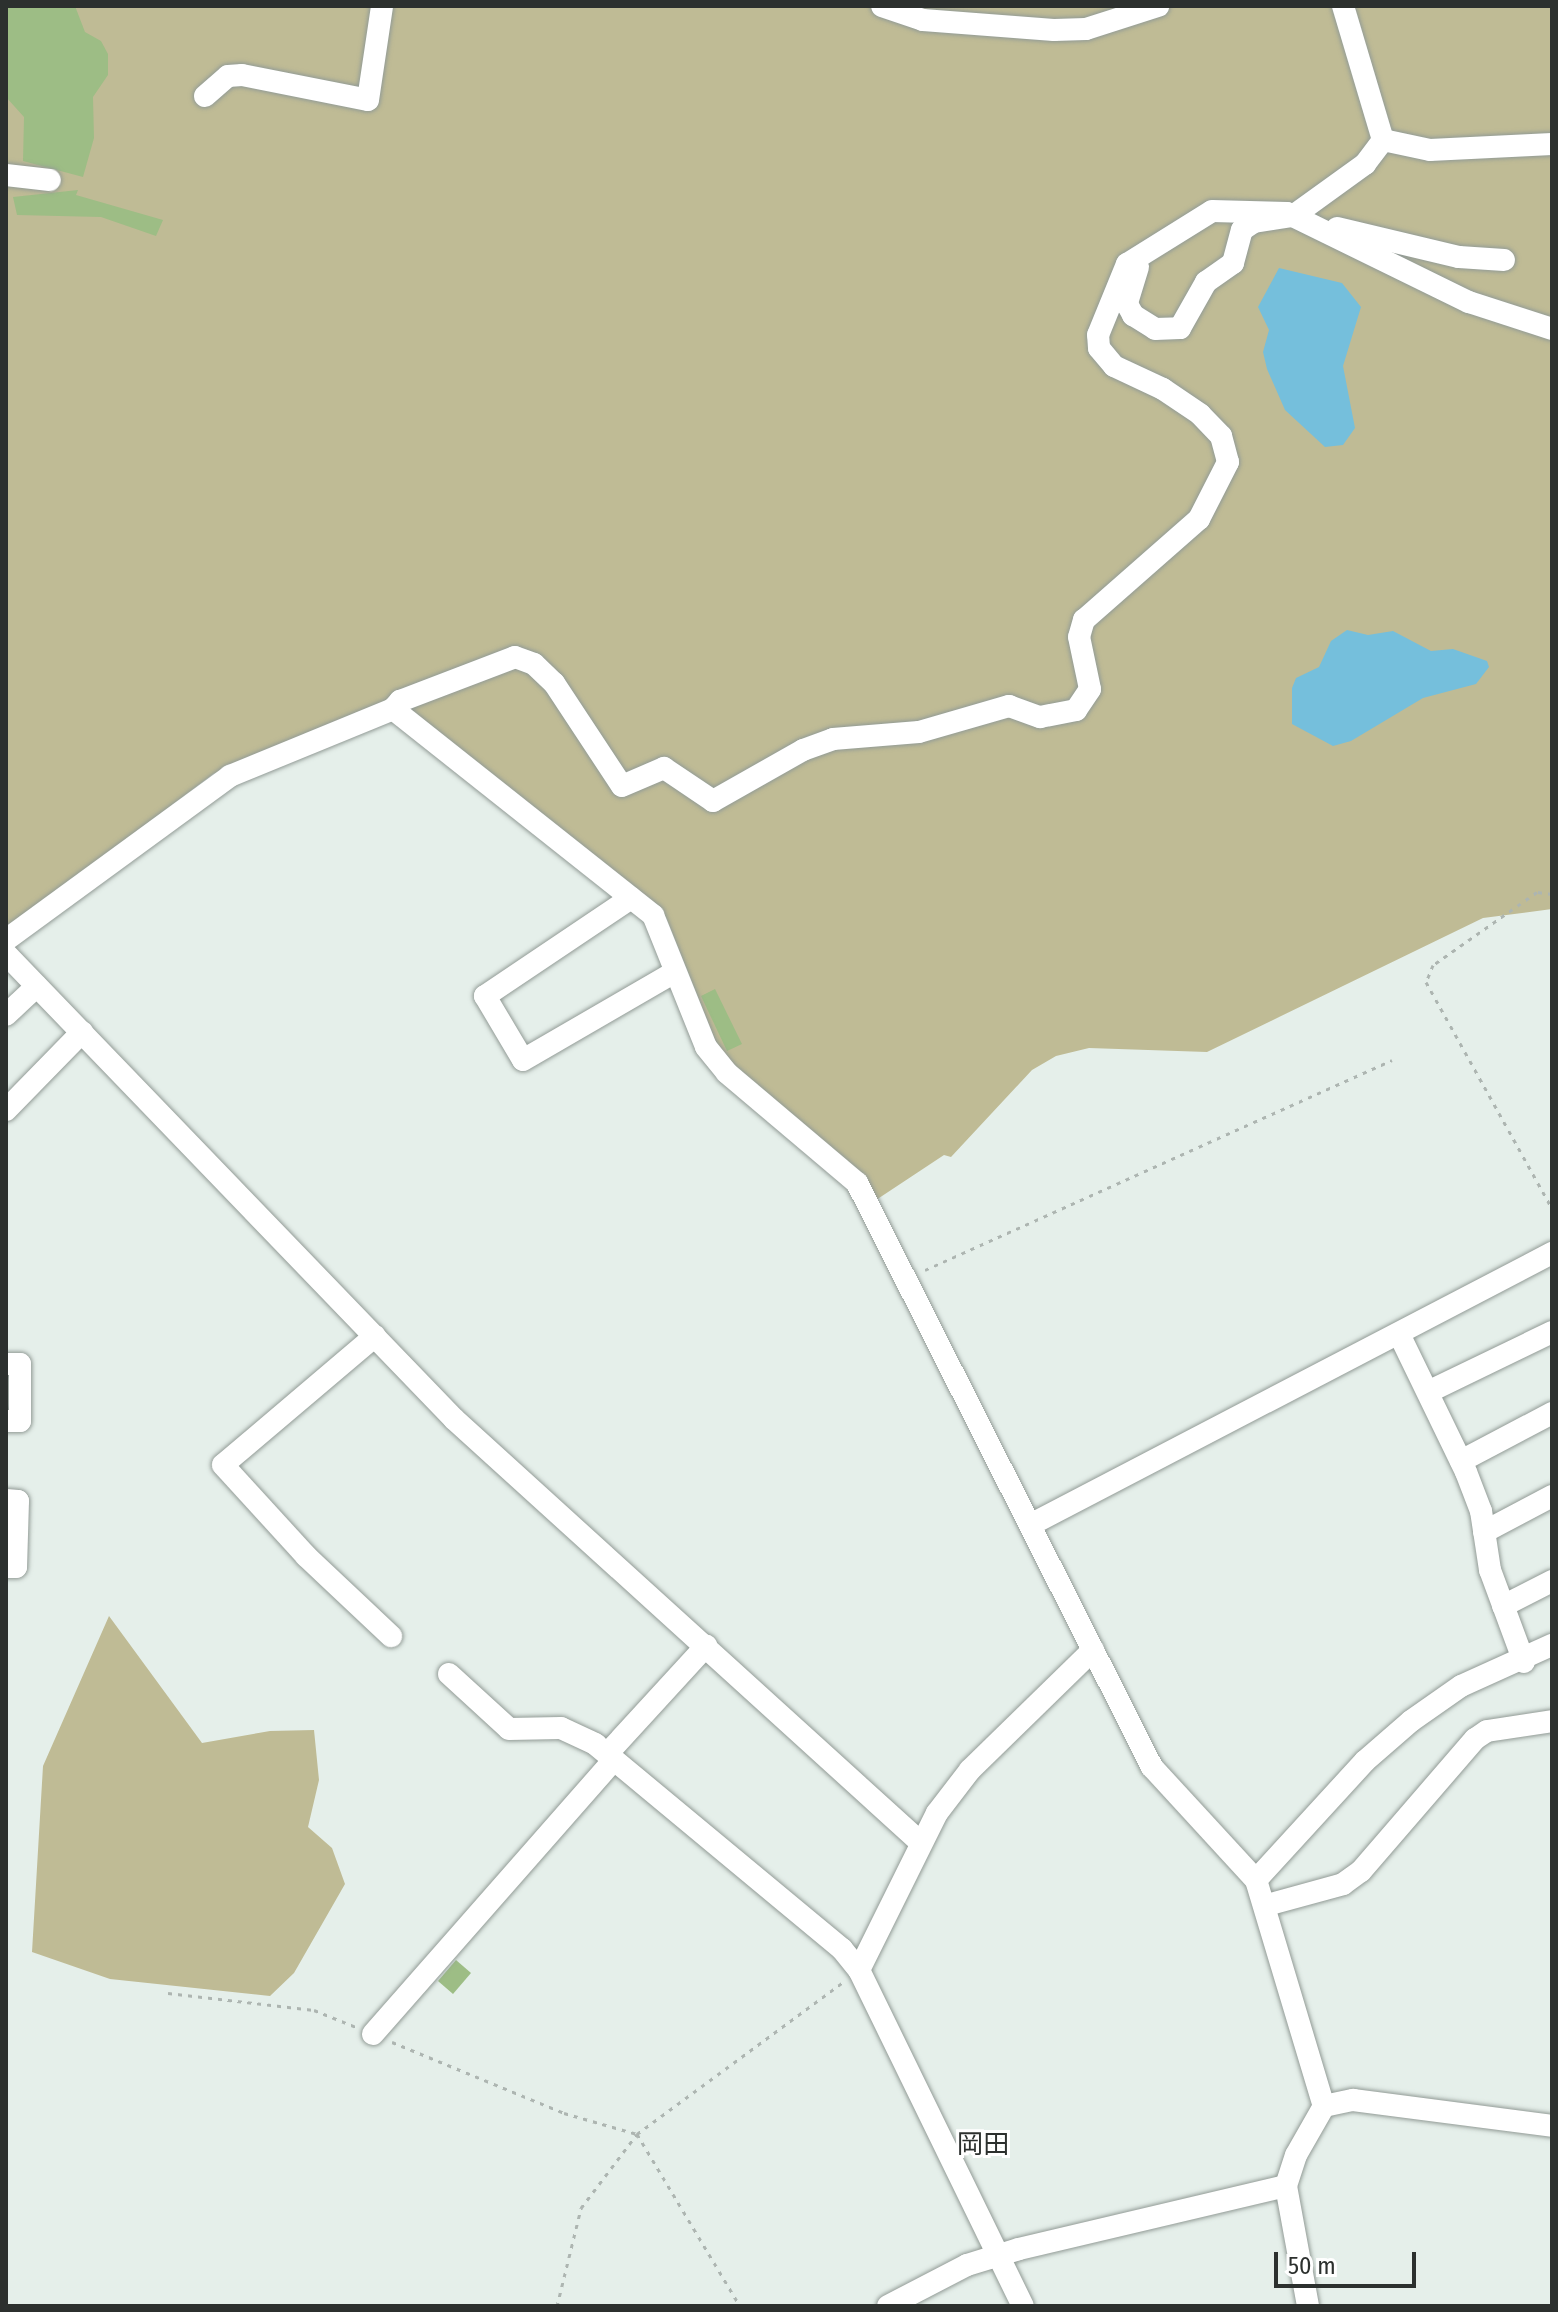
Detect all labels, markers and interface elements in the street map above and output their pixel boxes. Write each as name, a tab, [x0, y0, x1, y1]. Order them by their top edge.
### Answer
district label: 岡田	[957, 2129, 1009, 2161]
scale bar	[1278, 2236, 1420, 2286]
text: 50 m	[1288, 2252, 1336, 2280]

